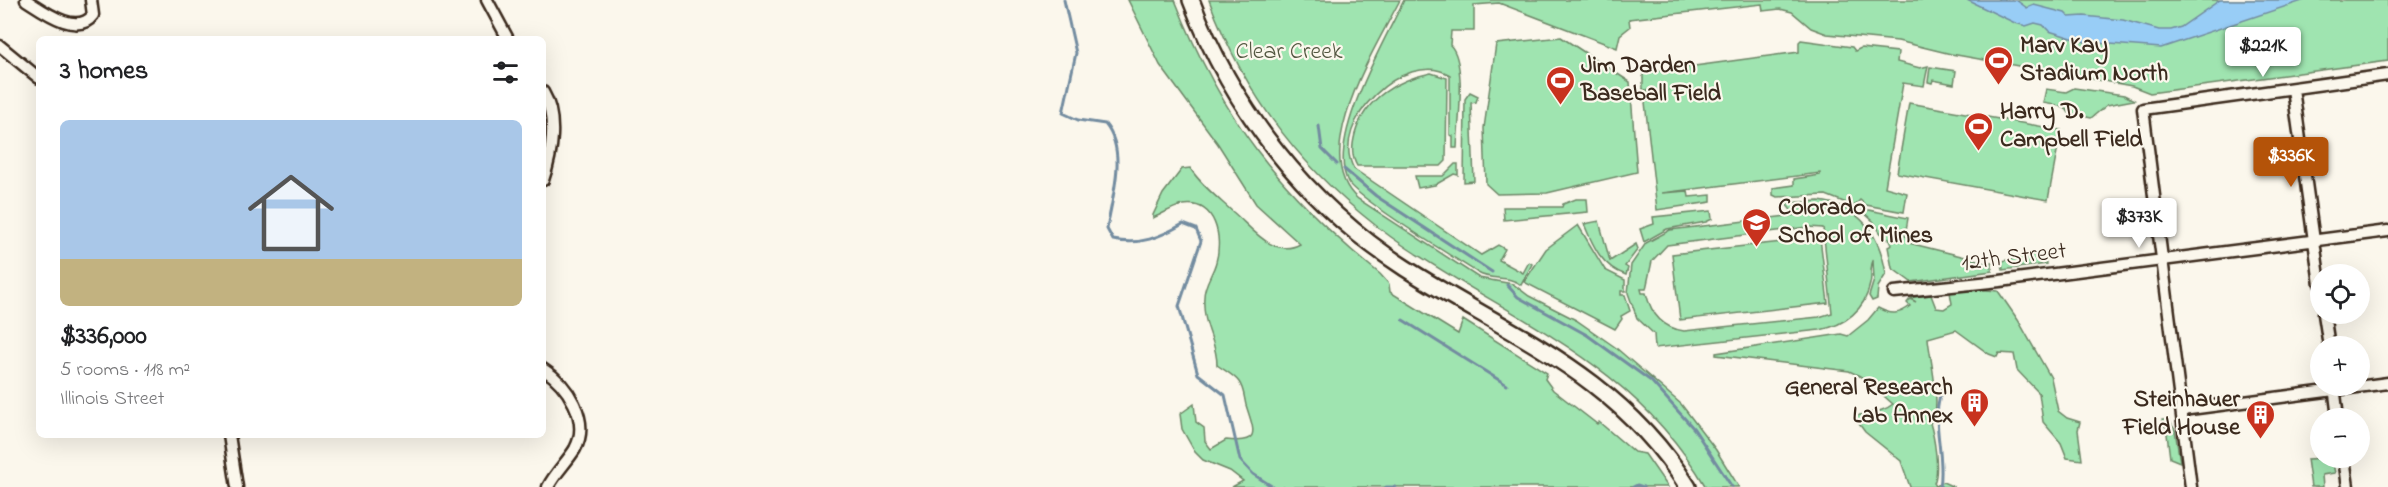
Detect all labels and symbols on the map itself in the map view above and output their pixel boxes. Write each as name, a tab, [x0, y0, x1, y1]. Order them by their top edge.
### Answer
pin: $221K	[2221, 27, 2305, 78]
place label: Marv Kay Stadium North	[2020, 29, 2168, 92]
park label: Clear Creek	[1236, 35, 1343, 70]
sports icon: Marv Kay Stadium North	[1983, 44, 2015, 86]
place label: Jim Darden Baseball Field	[1580, 49, 1721, 112]
sports icon: Jim Darden Baseball Field	[1544, 64, 1576, 106]
place label: Harry D. Campbell Field	[2000, 95, 2143, 158]
sports icon: Harry D. Campbell Field	[1963, 110, 1995, 152]
pin: $336K	[2249, 137, 2333, 188]
place label: Colorado School of Mines	[1778, 191, 1933, 254]
pin: $373K	[2097, 198, 2181, 249]
school or university icon: Colorado School of Mines	[1741, 206, 1773, 248]
street label: 12th Street	[1960, 234, 2068, 282]
place label: General Research Lab Annex	[1785, 371, 1953, 434]
place label: Steinhauer Field House	[2122, 383, 2241, 446]
building icon: General Research Lab Annex	[1958, 386, 1990, 428]
building icon: Steinhauer Field House	[2245, 398, 2277, 440]

